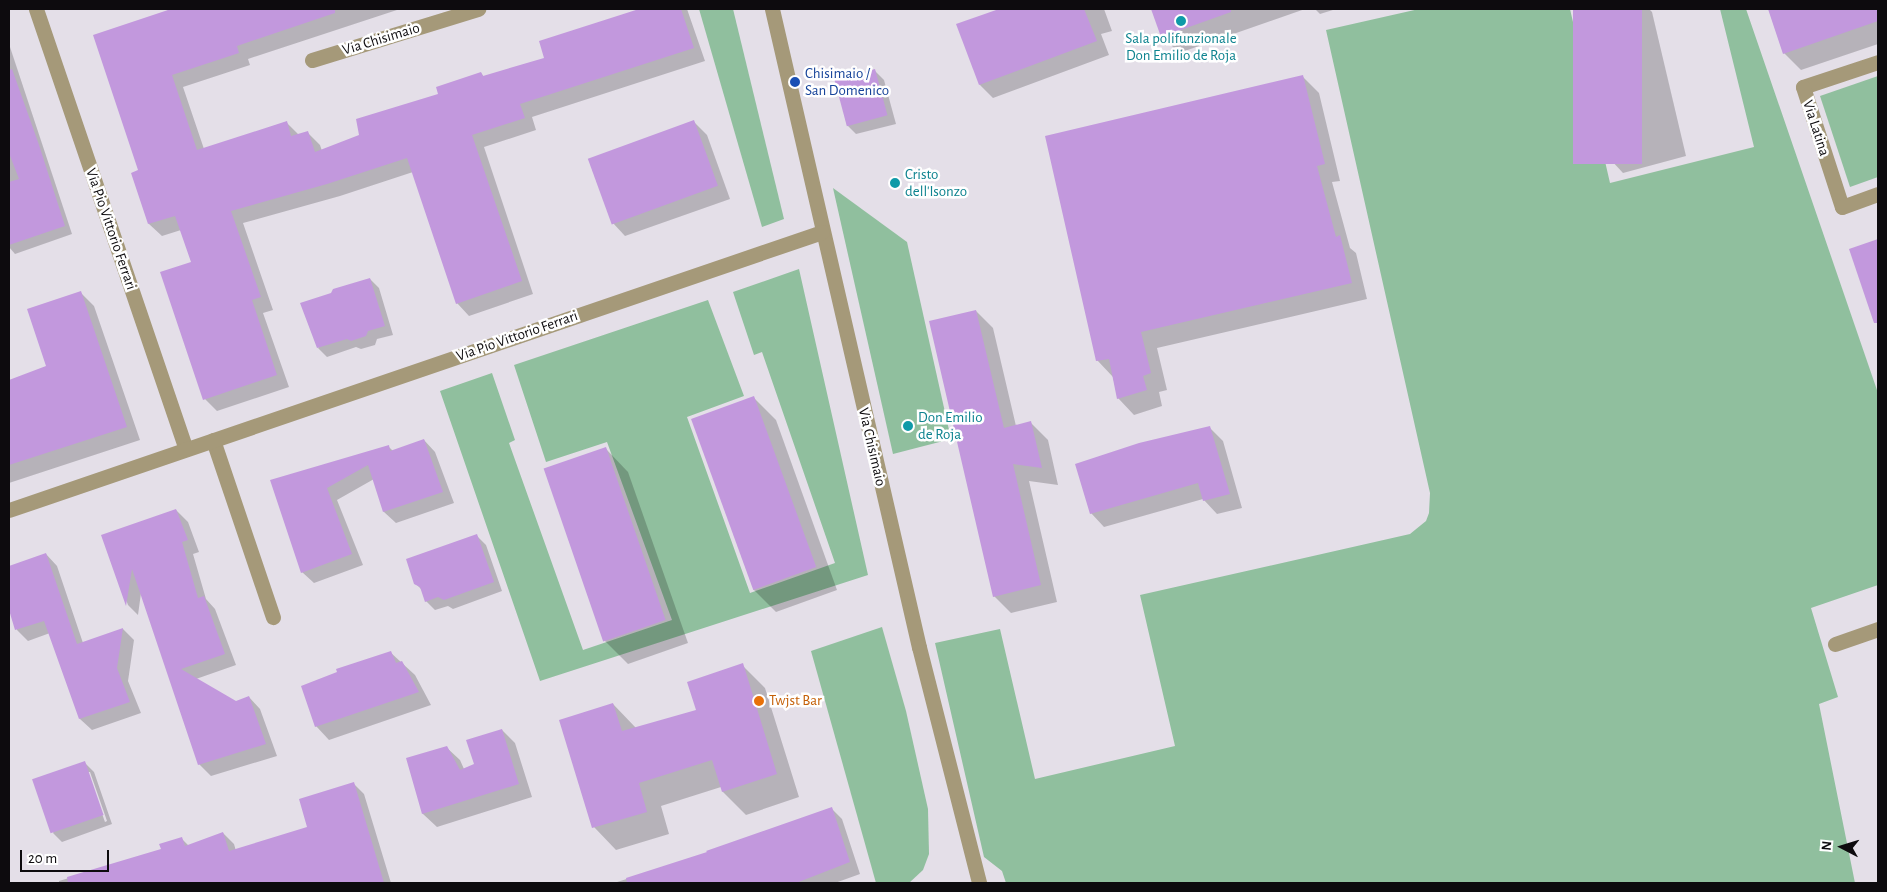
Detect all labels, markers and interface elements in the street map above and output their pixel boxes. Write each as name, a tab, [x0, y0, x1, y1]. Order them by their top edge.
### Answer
marker: Sala polifunzionale Don Emilio de Roja	[1175, 15, 1187, 27]
street label: Via Chisimaio	[340, 19, 422, 59]
place label: Sala polifunzionale Don Emilio de Roja	[1125, 29, 1237, 64]
place label: Chisimaio / San Domenico	[805, 64, 889, 99]
marker: Chisimaio / San Domenico	[789, 76, 801, 88]
street label: Via Latina	[1799, 98, 1833, 158]
place label: Cristo dell'Isonzo	[905, 165, 967, 200]
street label: Via Pio Vittorio Ferrari	[82, 166, 140, 292]
marker: Cristo dell'Isonzo	[889, 177, 901, 189]
street label: Via Pio Vittorio Ferrari	[454, 307, 580, 365]
street label: Via Chisimaio	[854, 406, 890, 488]
place label: Don Emilio de Roja	[918, 408, 983, 443]
marker: Don Emilio de Roja	[902, 420, 914, 432]
place label: Twjst Bar	[769, 692, 822, 710]
marker: Twjst Bar	[753, 695, 765, 707]
north arrow	[1817, 822, 1867, 872]
scale bar	[22, 840, 111, 872]
text: N	[1820, 840, 1834, 851]
text: 20 m	[28, 851, 57, 866]

